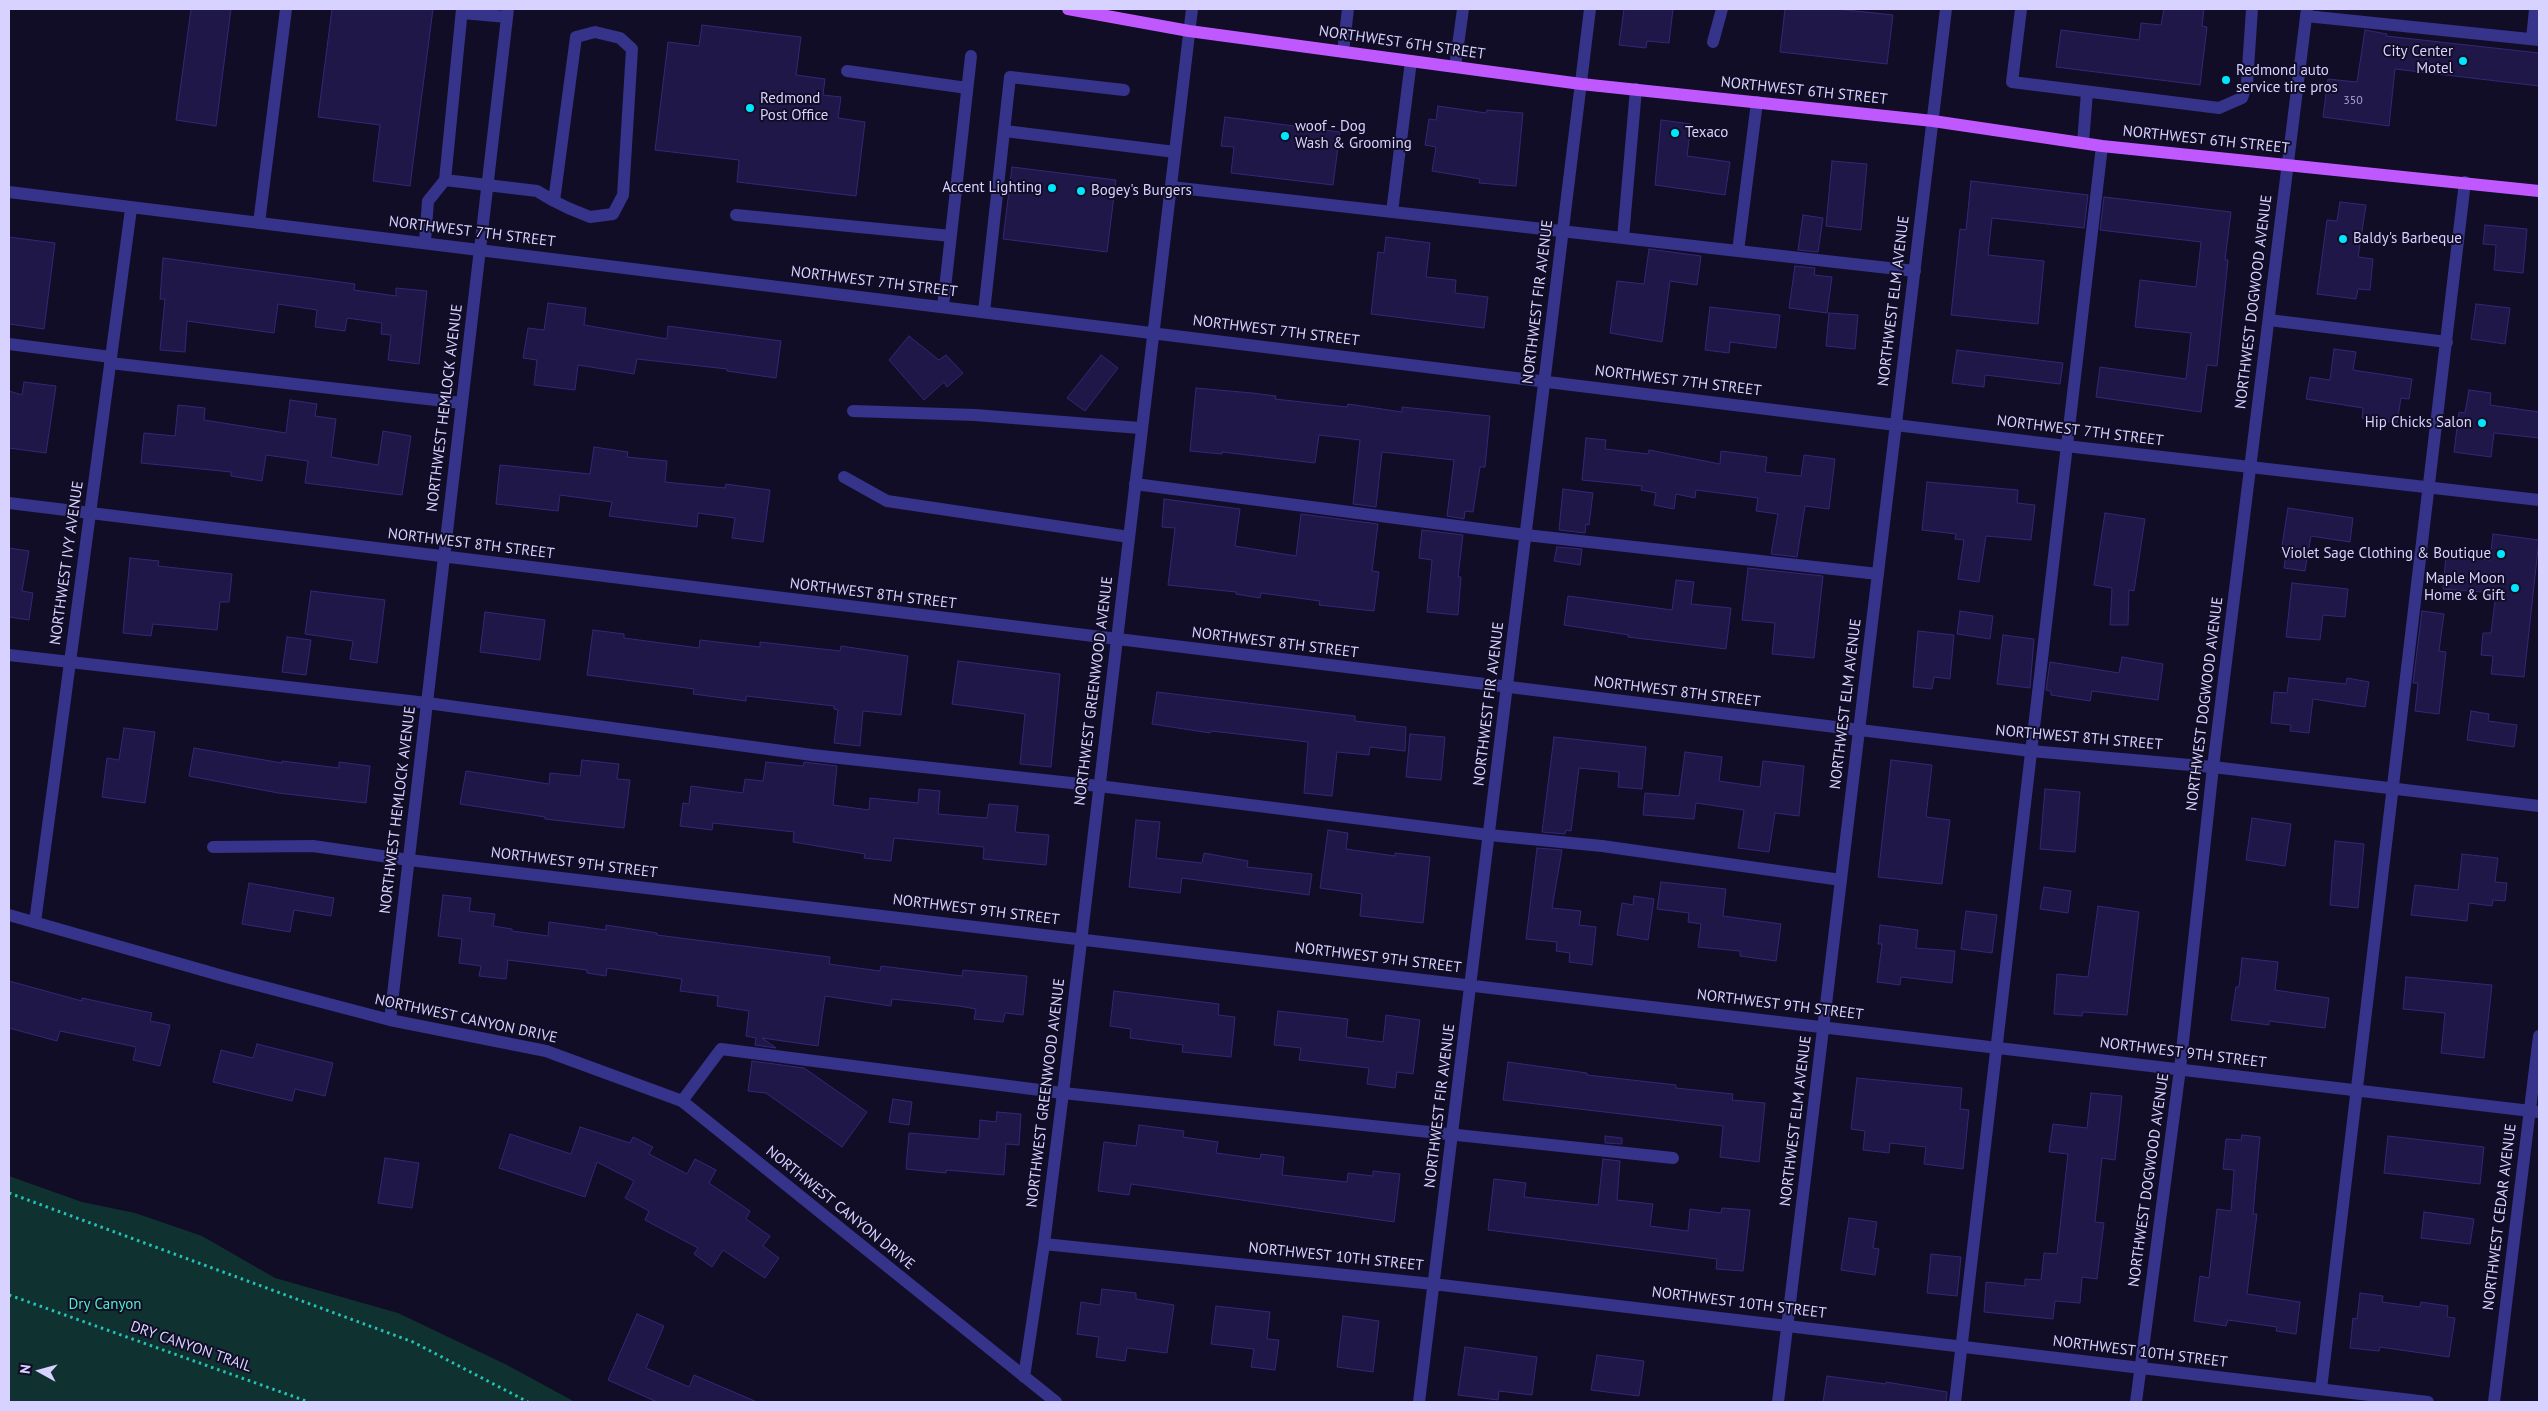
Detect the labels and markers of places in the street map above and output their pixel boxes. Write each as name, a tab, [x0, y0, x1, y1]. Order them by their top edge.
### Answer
place label: City Center Motel	[2383, 43, 2453, 78]
marker: City Center Motel	[2457, 55, 2469, 67]
place label: Redmond auto service tire pros	[2236, 62, 2338, 97]
marker: Redmond auto service tire pros	[2220, 74, 2232, 86]
place label: Redmond Post Office	[760, 90, 828, 125]
marker: Redmond Post Office	[744, 102, 756, 114]
place label: woof - Dog Wash & Grooming	[1295, 118, 1412, 153]
place label: Texaco	[1685, 124, 1728, 142]
marker: Texaco	[1669, 127, 1681, 139]
marker: woof - Dog Wash & Grooming	[1279, 130, 1291, 142]
place label: Accent Lighting	[942, 179, 1042, 197]
marker: Accent Lighting	[1046, 182, 1058, 194]
place label: Bogey's Burgers	[1091, 182, 1192, 200]
marker: Bogey's Burgers	[1075, 185, 1087, 197]
place label: Baldy's Barbeque	[2353, 230, 2462, 248]
marker: Baldy's Barbeque	[2337, 233, 2349, 245]
place label: Hip Chicks Salon	[2365, 414, 2472, 432]
marker: Hip Chicks Salon	[2476, 417, 2488, 429]
place label: Violet Sage Clothing & Boutique	[2282, 545, 2491, 563]
marker: Violet Sage Clothing & Boutique	[2495, 548, 2507, 560]
place label: Maple Moon Home & Gift	[2424, 570, 2505, 605]
marker: Maple Moon Home & Gift	[2509, 582, 2521, 594]

